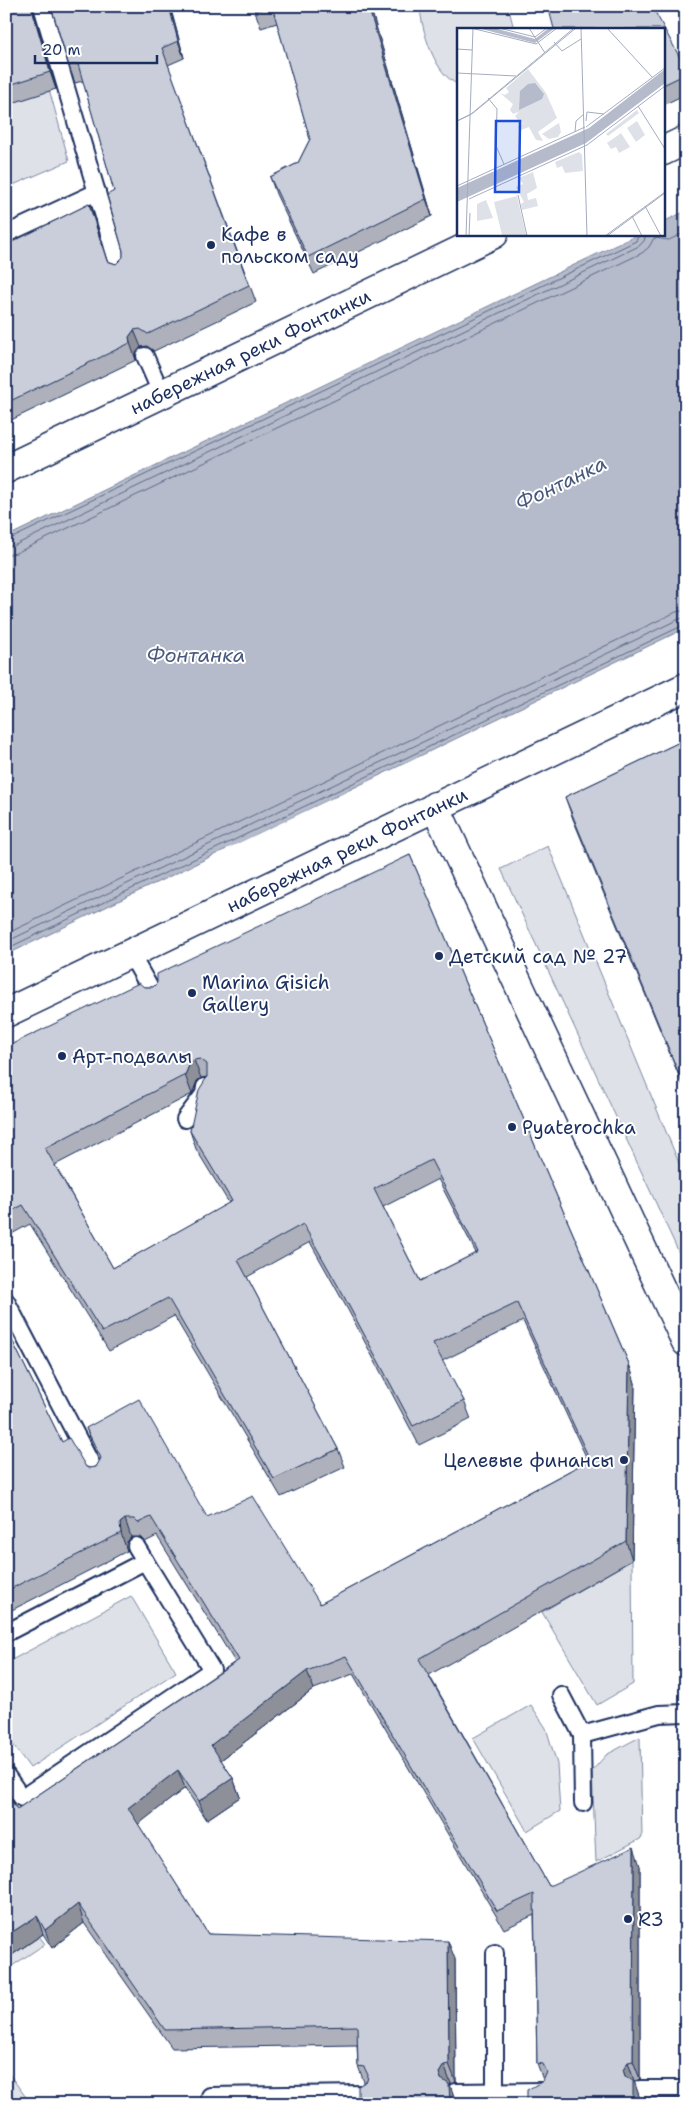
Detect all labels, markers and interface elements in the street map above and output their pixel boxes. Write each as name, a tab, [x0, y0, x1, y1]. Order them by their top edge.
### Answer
inset map	[457, 28, 664, 235]
scale bar	[35, 32, 158, 64]
text: 20 m	[42, 40, 81, 60]
place label: Кафе в польском саду	[221, 222, 359, 269]
marker: Кафе в польском саду	[205, 239, 217, 251]
street label: набережная реки Фонтанки	[126, 283, 375, 420]
water label: Фонтанка	[511, 450, 611, 516]
water label: Фонтанка	[147, 642, 245, 668]
street label: набережная реки Фонтанки	[222, 781, 471, 918]
place label: Детский сад № 27	[449, 944, 627, 969]
marker: Детский сад № 27	[433, 950, 445, 962]
place label: Marina Gisich Gallery	[202, 970, 330, 1017]
marker: Marina Gisich Gallery	[186, 987, 198, 999]
place label: Арт-подвалы	[72, 1044, 192, 1069]
marker: Арт-подвалы	[56, 1050, 68, 1062]
place label: Pyaterochka	[522, 1115, 636, 1140]
marker: Pyaterochka	[506, 1121, 518, 1133]
place label: Целевые финансы	[443, 1448, 614, 1473]
marker: Целевые финансы	[618, 1454, 630, 1466]
place label: R3	[638, 1907, 664, 1932]
marker: R3	[622, 1913, 634, 1925]

